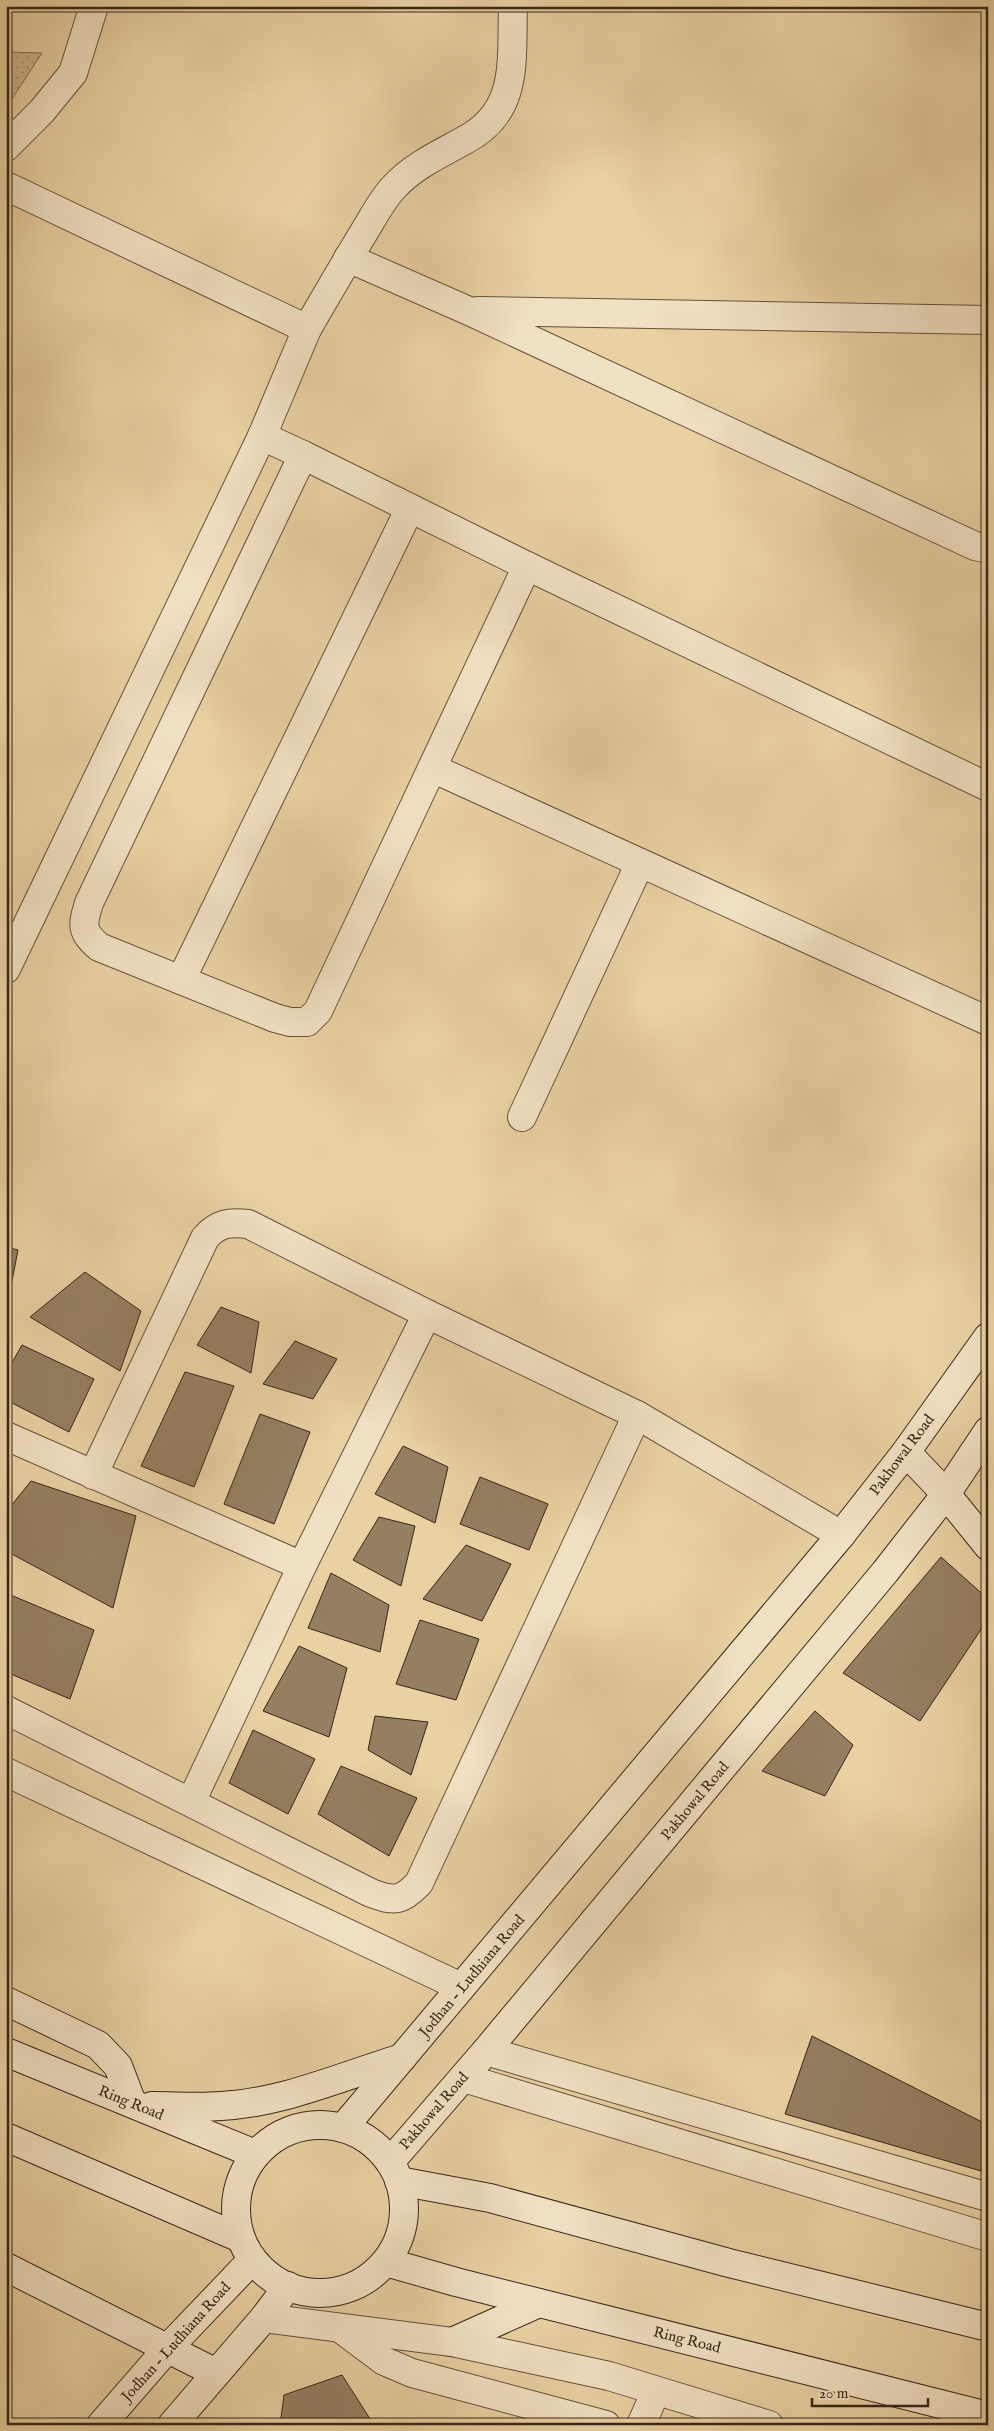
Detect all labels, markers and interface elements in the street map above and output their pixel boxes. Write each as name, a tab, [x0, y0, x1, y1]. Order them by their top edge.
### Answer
street label: Pakhowal Road	[865, 1410, 939, 1499]
street label: Pakhowal Road	[657, 1757, 734, 1844]
street label: Jodhan - Ludhiana Road	[414, 1910, 530, 2043]
street label: Pakhowal Road	[395, 2068, 473, 2154]
street label: Ring Road	[96, 2081, 167, 2125]
street label: Jodhan - Ludhiana Road	[116, 2278, 235, 2407]
street label: Ring Road	[651, 2322, 724, 2358]
scale bar	[812, 2376, 928, 2408]
text: 20 m	[819, 2384, 849, 2403]

